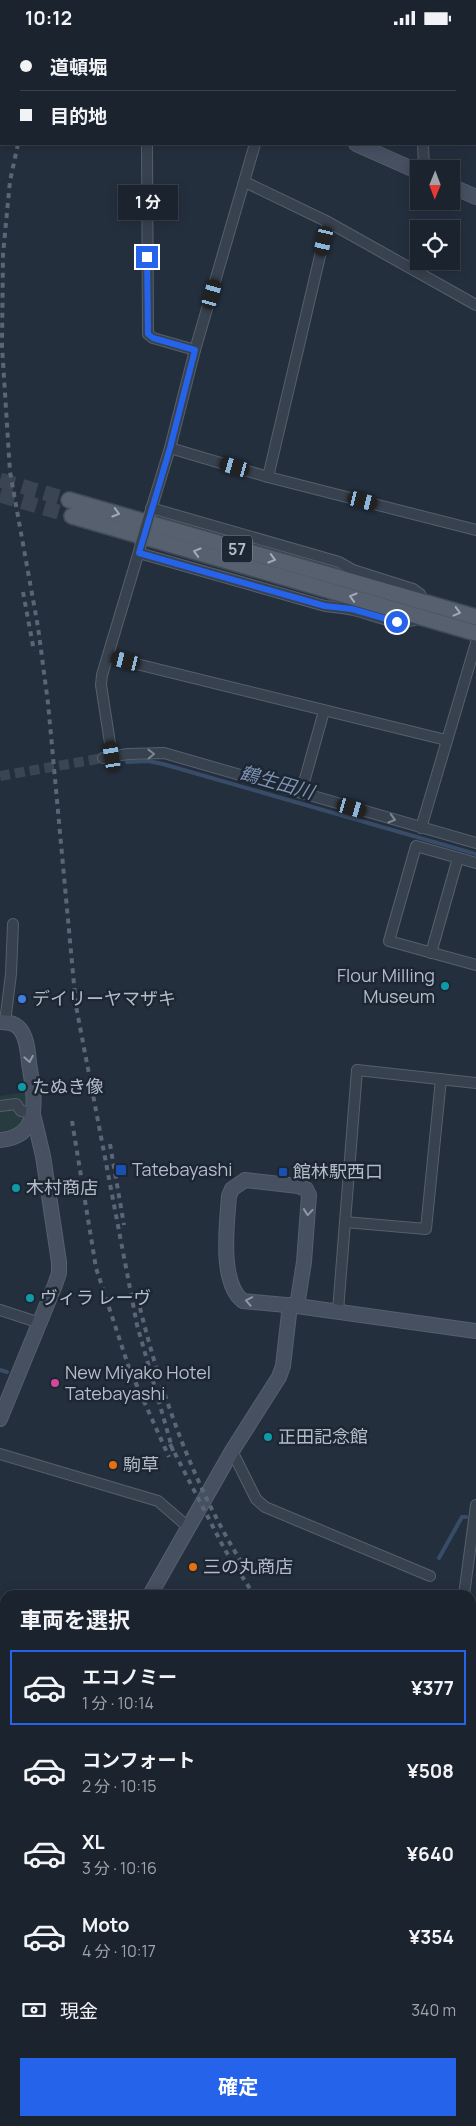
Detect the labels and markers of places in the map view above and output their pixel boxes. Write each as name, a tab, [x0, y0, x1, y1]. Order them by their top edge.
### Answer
place label: Flour Milling Museum	[337, 963, 435, 1008]
marker: Flour Milling Museum	[439, 980, 451, 992]
place label: デイリーヤマザキ	[32, 986, 176, 1010]
marker: デイリーヤマザキ	[16, 993, 28, 1005]
place label: たぬき像	[32, 1074, 104, 1098]
marker: たぬき像	[16, 1081, 28, 1093]
place label: Tatebayashi	[132, 1157, 232, 1181]
place label: 館林駅西口	[293, 1159, 383, 1183]
marker: Tatebayashi	[114, 1163, 128, 1177]
marker: 館林駅西口	[277, 1166, 289, 1178]
place label: 木村商店	[26, 1175, 98, 1199]
marker: 木村商店	[10, 1182, 22, 1194]
place label: ヴィラ レーヴ	[40, 1285, 152, 1309]
marker: ヴィラ レーヴ	[24, 1292, 36, 1304]
place label: New Miyako Hotel Tatebayashi	[65, 1360, 211, 1405]
marker: New Miyako Hotel Tatebayashi	[49, 1377, 61, 1389]
place label: 正田記念館	[278, 1424, 368, 1448]
marker: 正田記念館	[262, 1431, 274, 1443]
place label: 駒草	[123, 1452, 159, 1476]
marker: 駒草	[107, 1459, 119, 1471]
place label: 三の丸商店	[203, 1554, 293, 1578]
marker: 三の丸商店	[187, 1561, 199, 1573]

